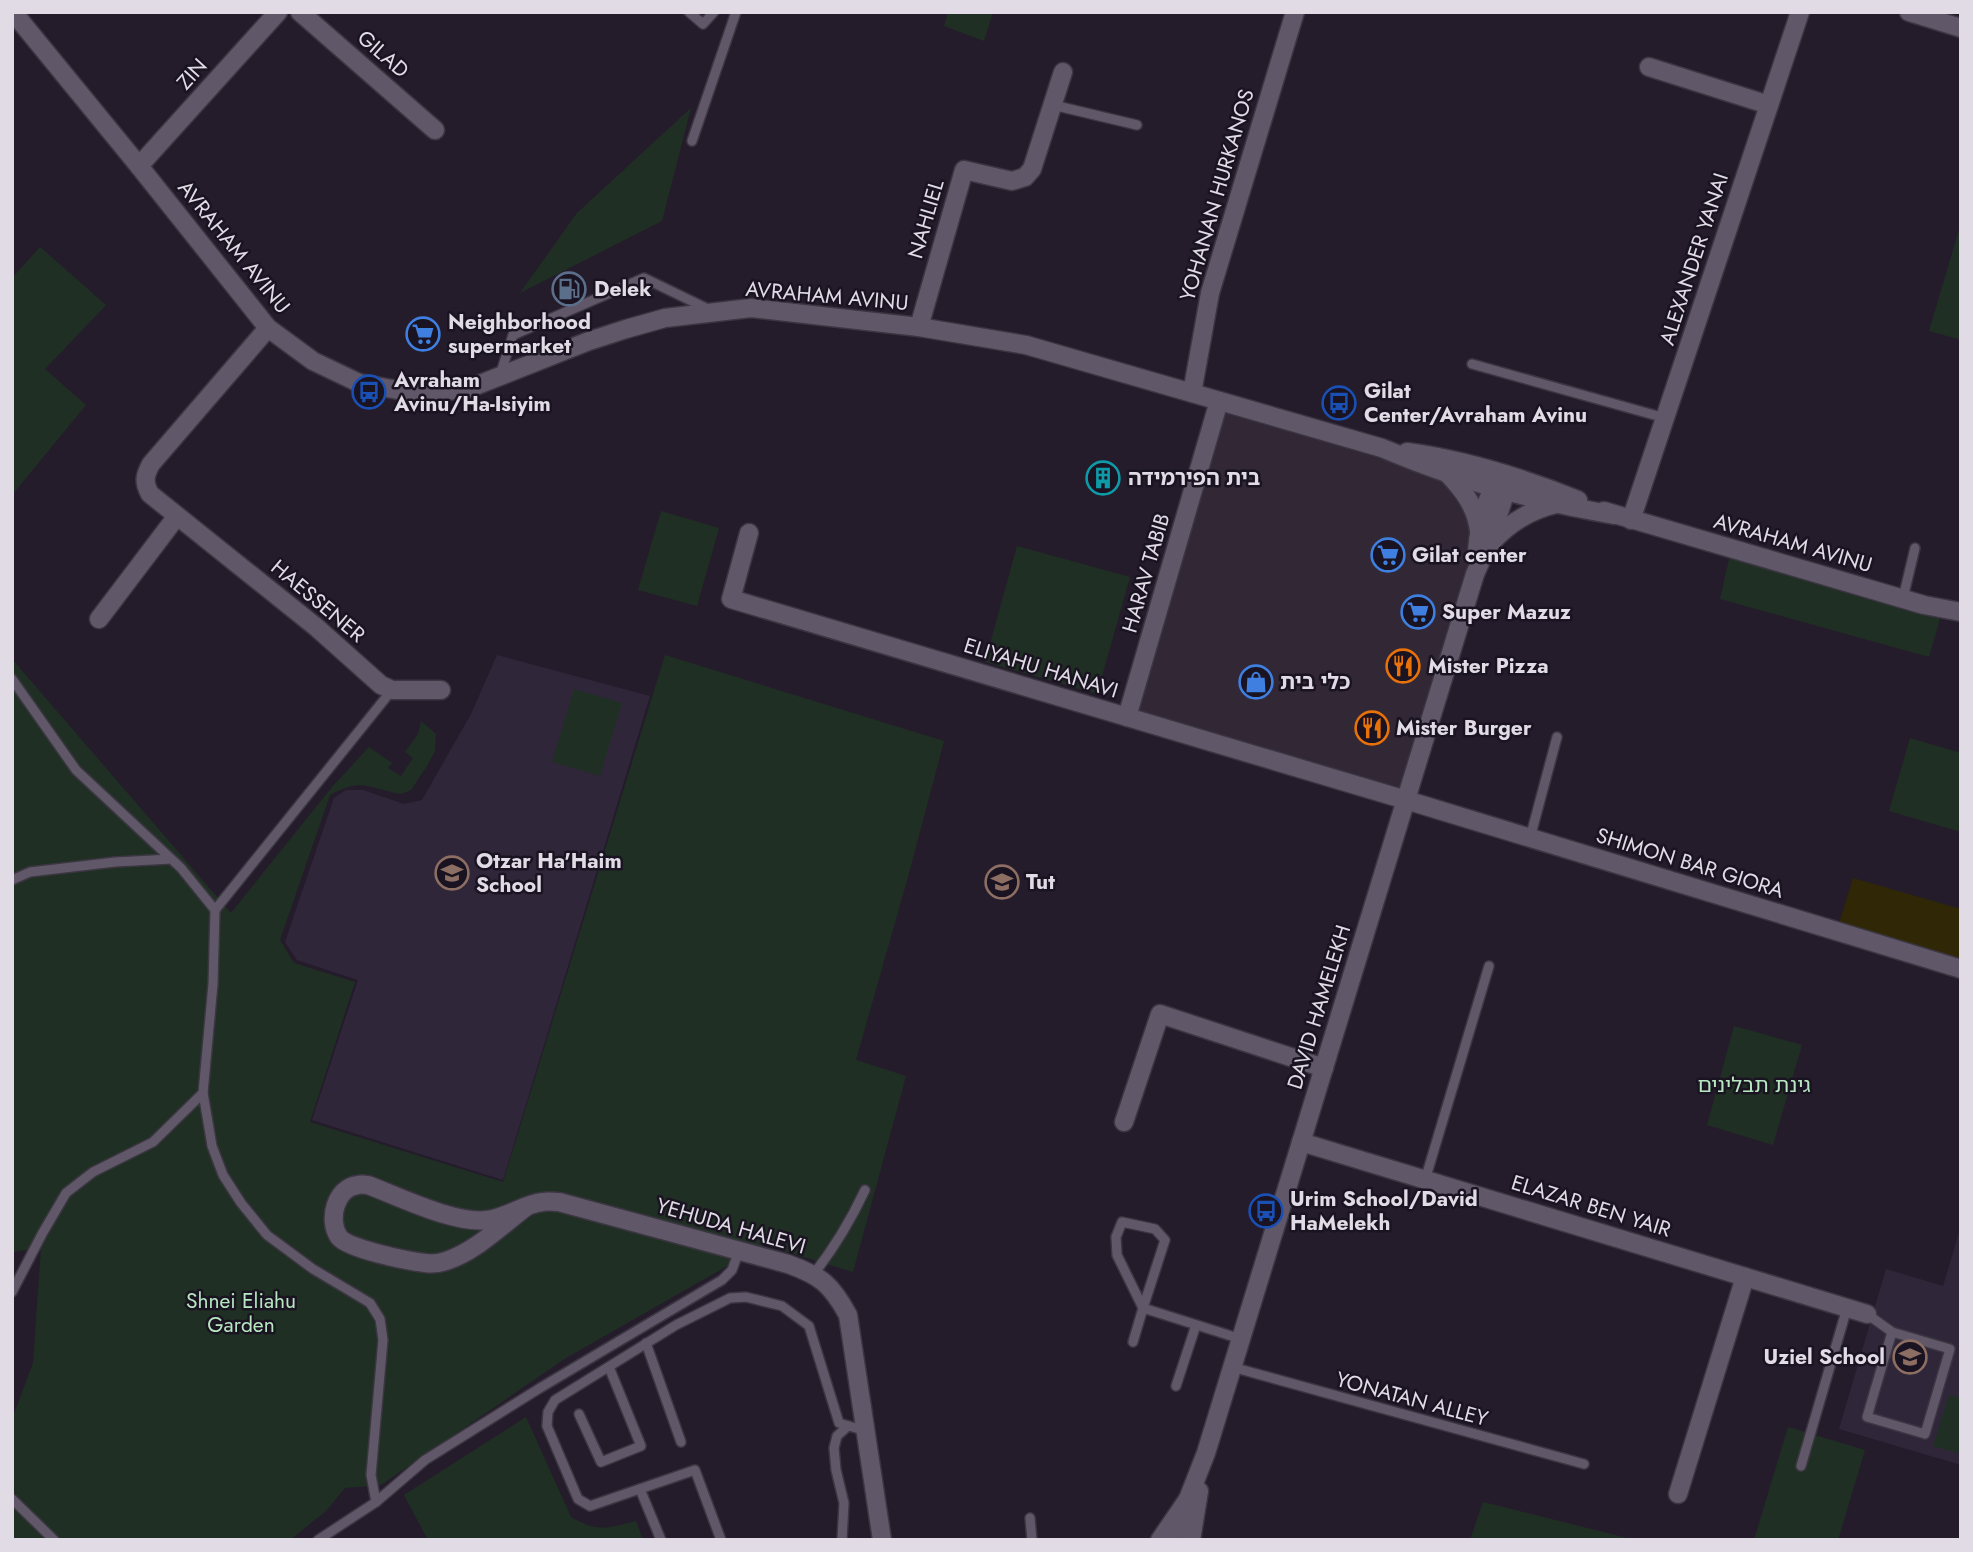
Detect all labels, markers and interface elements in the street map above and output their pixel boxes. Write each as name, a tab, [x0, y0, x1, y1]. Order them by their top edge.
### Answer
street label: GILAD	[351, 23, 415, 85]
street label: ZIN	[170, 52, 214, 96]
street label: YOHANAN HURKANOS	[1172, 86, 1262, 304]
street label: ALEXANDER YANAI	[1652, 169, 1736, 349]
street label: AVRAHAM AVINU	[171, 174, 297, 320]
street label: NAHLIEL	[900, 176, 952, 262]
fuel station icon: Delek	[550, 270, 588, 308]
place label: Delek	[594, 274, 651, 304]
street label: AVRAHAM AVINU	[744, 274, 910, 318]
place label: Neighborhood supermarket	[448, 307, 591, 361]
supermarket icon: Neighborhood supermarket	[404, 315, 442, 353]
place label: Avraham Avinu/Ha-Isiyim	[393, 365, 551, 419]
bus stop icon: Avraham Avinu/Ha-Isiyim	[350, 373, 388, 411]
place label: Gilat Center/Avraham Avinu	[1364, 376, 1587, 430]
bus stop icon: Gilat Center/Avraham Avinu	[1320, 384, 1358, 422]
building icon: בית הפירמידה	[1084, 459, 1122, 497]
place label: בית הפירמידה	[1128, 463, 1260, 493]
street label: AVRAHAM AVINU	[1710, 506, 1876, 580]
street label: HARAV TABIB	[1115, 510, 1177, 636]
supermarket icon: Gilat center	[1369, 536, 1407, 574]
place label: Gilat center	[1412, 540, 1527, 570]
street label: HAESSENER	[264, 553, 372, 649]
supermarket icon: Super Mazuz	[1399, 593, 1437, 631]
place label: Super Mazuz	[1442, 597, 1571, 627]
street label: ELIYAHU HANAVI	[960, 630, 1122, 706]
restaurant icon: Mister Pizza	[1384, 647, 1422, 685]
place label: Mister Pizza	[1428, 651, 1548, 681]
shop icon: כלי בית	[1237, 663, 1275, 701]
place label: כלי בית	[1280, 667, 1350, 697]
restaurant icon: Mister Burger	[1353, 709, 1391, 747]
place label: Mister Burger	[1396, 713, 1532, 743]
street label: SHIMON BAR GIORA	[1592, 820, 1788, 906]
place label: Otzar Ha'Haim School	[476, 846, 622, 900]
school or university icon: Otzar Ha'Haim School	[433, 854, 471, 892]
school or university icon: Tut	[983, 863, 1021, 901]
place label: Tut	[1026, 867, 1055, 897]
street label: DAVID HAMELEKH	[1280, 921, 1358, 1093]
park label: גינת תבלינים	[1697, 1070, 1811, 1100]
street label: ELAZAR BEN YAIR	[1508, 1168, 1675, 1245]
place label: Urim School/David HaMelekh	[1290, 1184, 1478, 1238]
street label: YEHUDA HALEVI	[653, 1190, 809, 1262]
bus stop icon: Urim School/David HaMelekh	[1247, 1192, 1285, 1230]
park label: Shnei Eliahu Garden	[186, 1286, 296, 1340]
school or university icon: Uziel School	[1891, 1338, 1929, 1376]
place label: Uziel School	[1764, 1342, 1885, 1372]
street label: YONATAN ALLEY	[1333, 1364, 1492, 1434]

